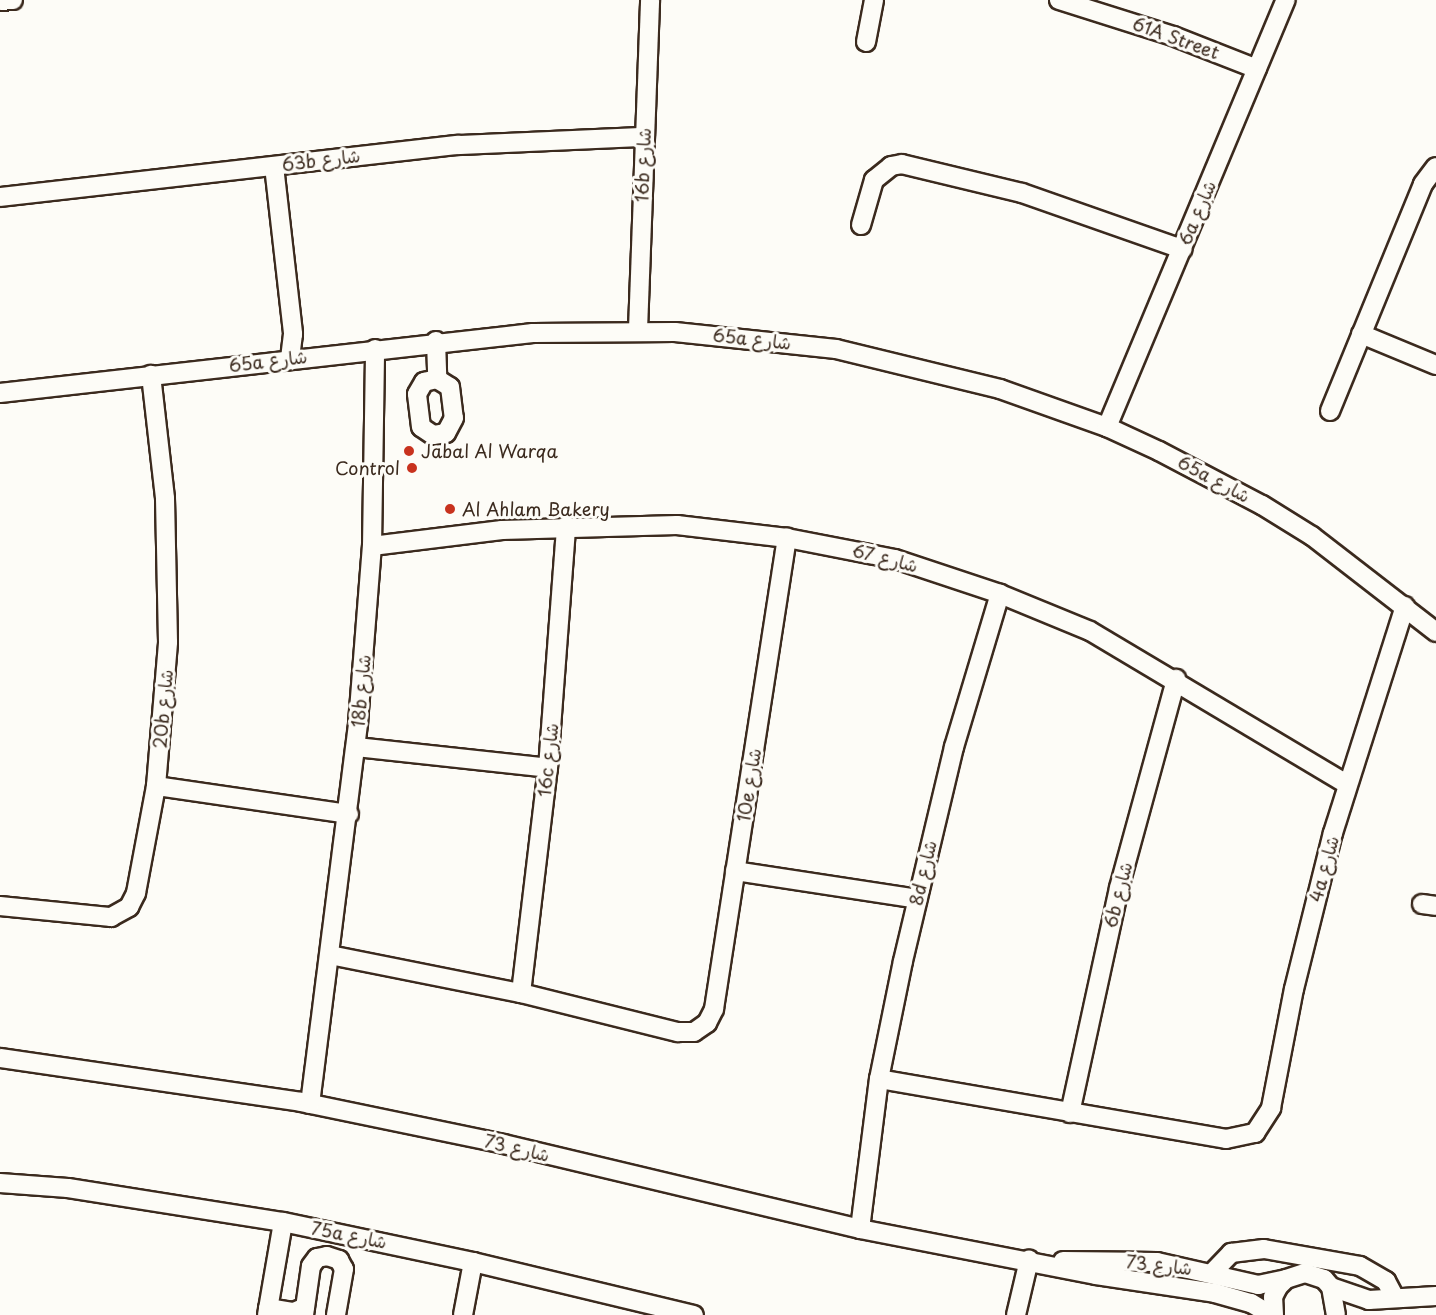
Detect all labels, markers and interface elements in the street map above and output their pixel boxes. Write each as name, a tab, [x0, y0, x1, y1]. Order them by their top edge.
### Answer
street label: 61A Street	[1129, 12, 1223, 64]
street label: 16b شارع	[631, 127, 655, 203]
street label: 63b شارع	[280, 144, 362, 176]
street label: 6a شارع	[1174, 177, 1220, 249]
street label: 65a شارع	[711, 324, 793, 354]
street label: 65a شارع	[227, 345, 309, 377]
place label: Jabal Al Warqa	[421, 440, 558, 462]
marker: Jabal Al Warqa	[402, 444, 416, 458]
street label: 65a شارع	[1174, 451, 1254, 507]
place label: Control	[335, 457, 400, 479]
marker: Control	[405, 461, 419, 475]
place label: Al Ahlam Bakery	[462, 498, 611, 520]
marker: Al Ahlam Bakery	[443, 502, 457, 516]
street label: شارع 67	[850, 539, 920, 577]
street label: 18b شارع	[347, 653, 375, 729]
street label: 20b شارع	[149, 668, 177, 750]
street label: 16c شارع	[533, 722, 563, 798]
street label: 10e شارع	[732, 746, 766, 824]
street label: 4a شارع	[1305, 833, 1343, 905]
street label: 8d شارع	[905, 838, 941, 908]
street label: 6b شارع	[1099, 860, 1137, 930]
street label: شارع 73	[482, 1130, 552, 1166]
street label: 75a شارع	[309, 1217, 389, 1253]
street label: شارع 73	[1125, 1251, 1193, 1279]

